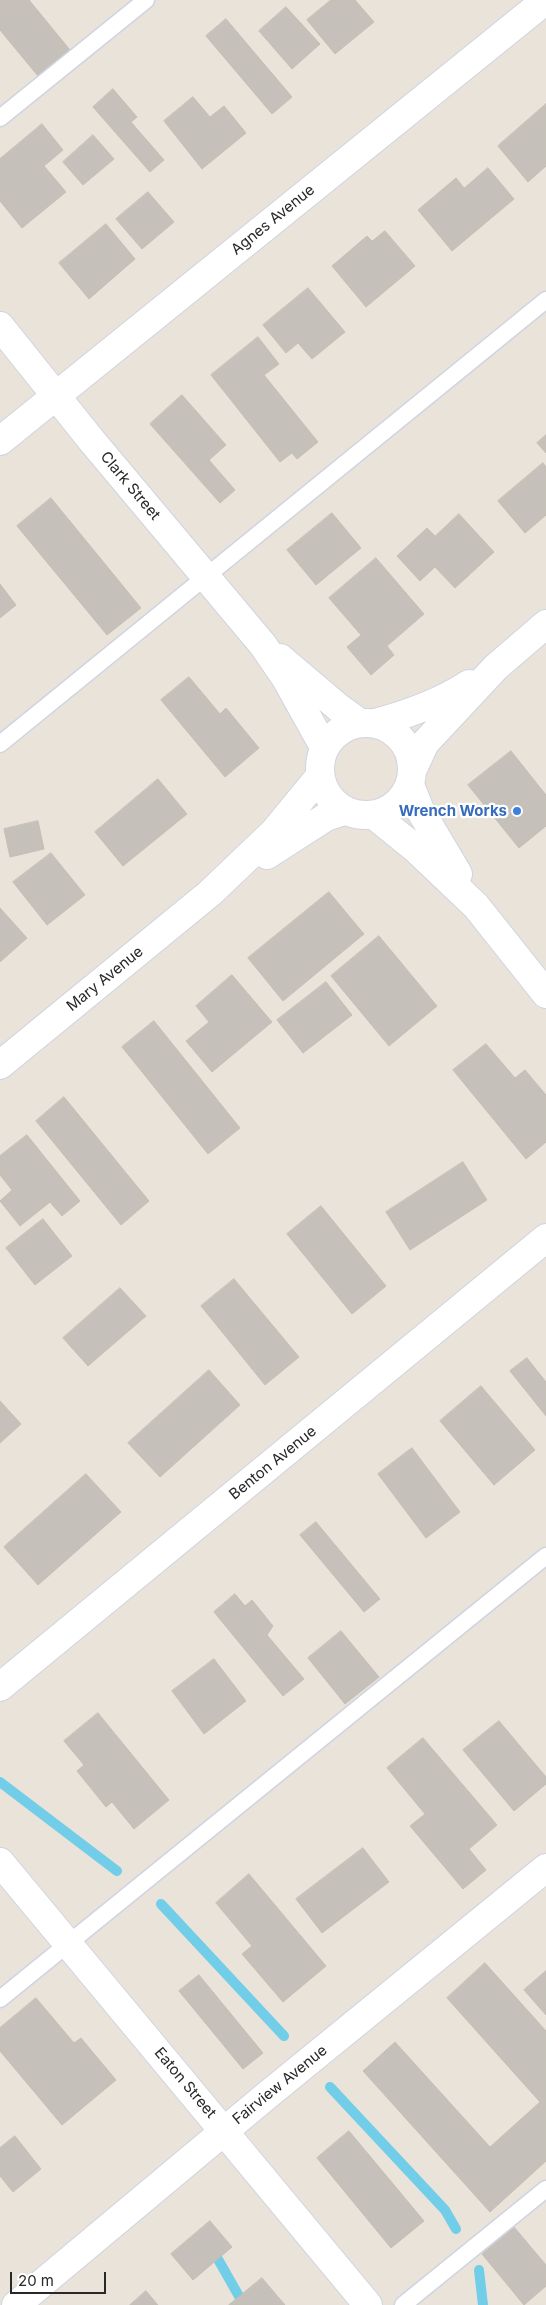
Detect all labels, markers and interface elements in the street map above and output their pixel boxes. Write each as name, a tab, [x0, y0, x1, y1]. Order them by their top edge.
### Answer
street label: Agnes Avenue	[228, 181, 318, 259]
street label: Clark Street	[96, 448, 164, 524]
place label: Wrench Works	[399, 802, 507, 820]
marker: Wrench Works	[511, 805, 523, 817]
street label: Mary Avenue	[63, 943, 147, 1015]
street label: Benton Avenue	[226, 1422, 320, 1504]
street label: Fairview Avenue	[229, 2041, 331, 2129]
street label: Eaton Street	[150, 2044, 220, 2122]
scale bar	[12, 2262, 109, 2294]
text: 20 m	[18, 2271, 54, 2290]

